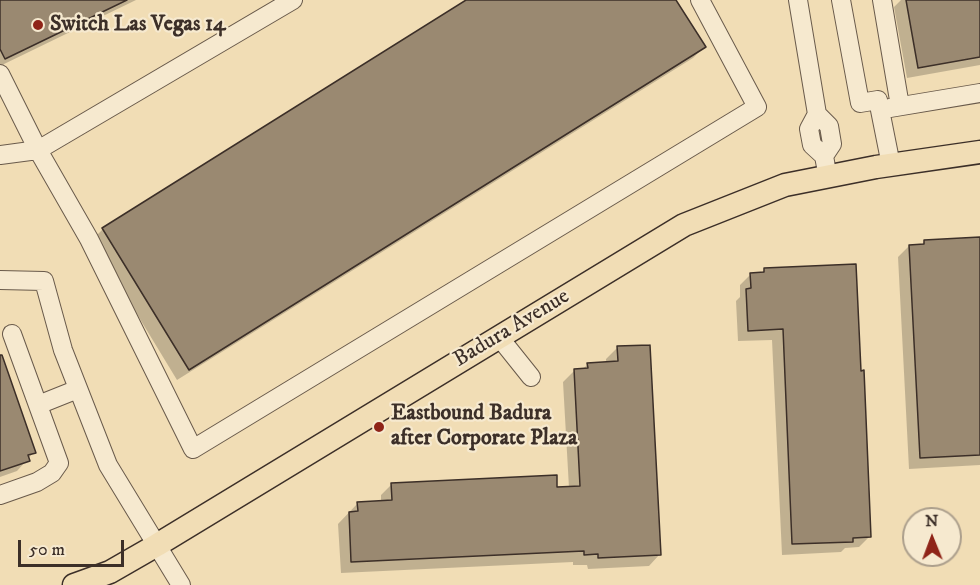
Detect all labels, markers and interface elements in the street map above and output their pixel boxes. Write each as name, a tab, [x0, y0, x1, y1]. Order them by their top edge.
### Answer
place label: Switch Las Vegas 14	[50, 12, 226, 38]
marker: Switch Las Vegas 14	[31, 18, 45, 32]
street label: Badura Avenue	[449, 284, 575, 374]
place label: Eastbound Badura after Corporate Plaza	[391, 401, 577, 452]
marker: Eastbound Badura after Corporate Plaza	[372, 420, 386, 434]
north arrow	[902, 507, 962, 567]
text: N	[925, 511, 938, 531]
scale bar	[21, 528, 128, 566]
text: 50 m	[29, 539, 65, 561]

